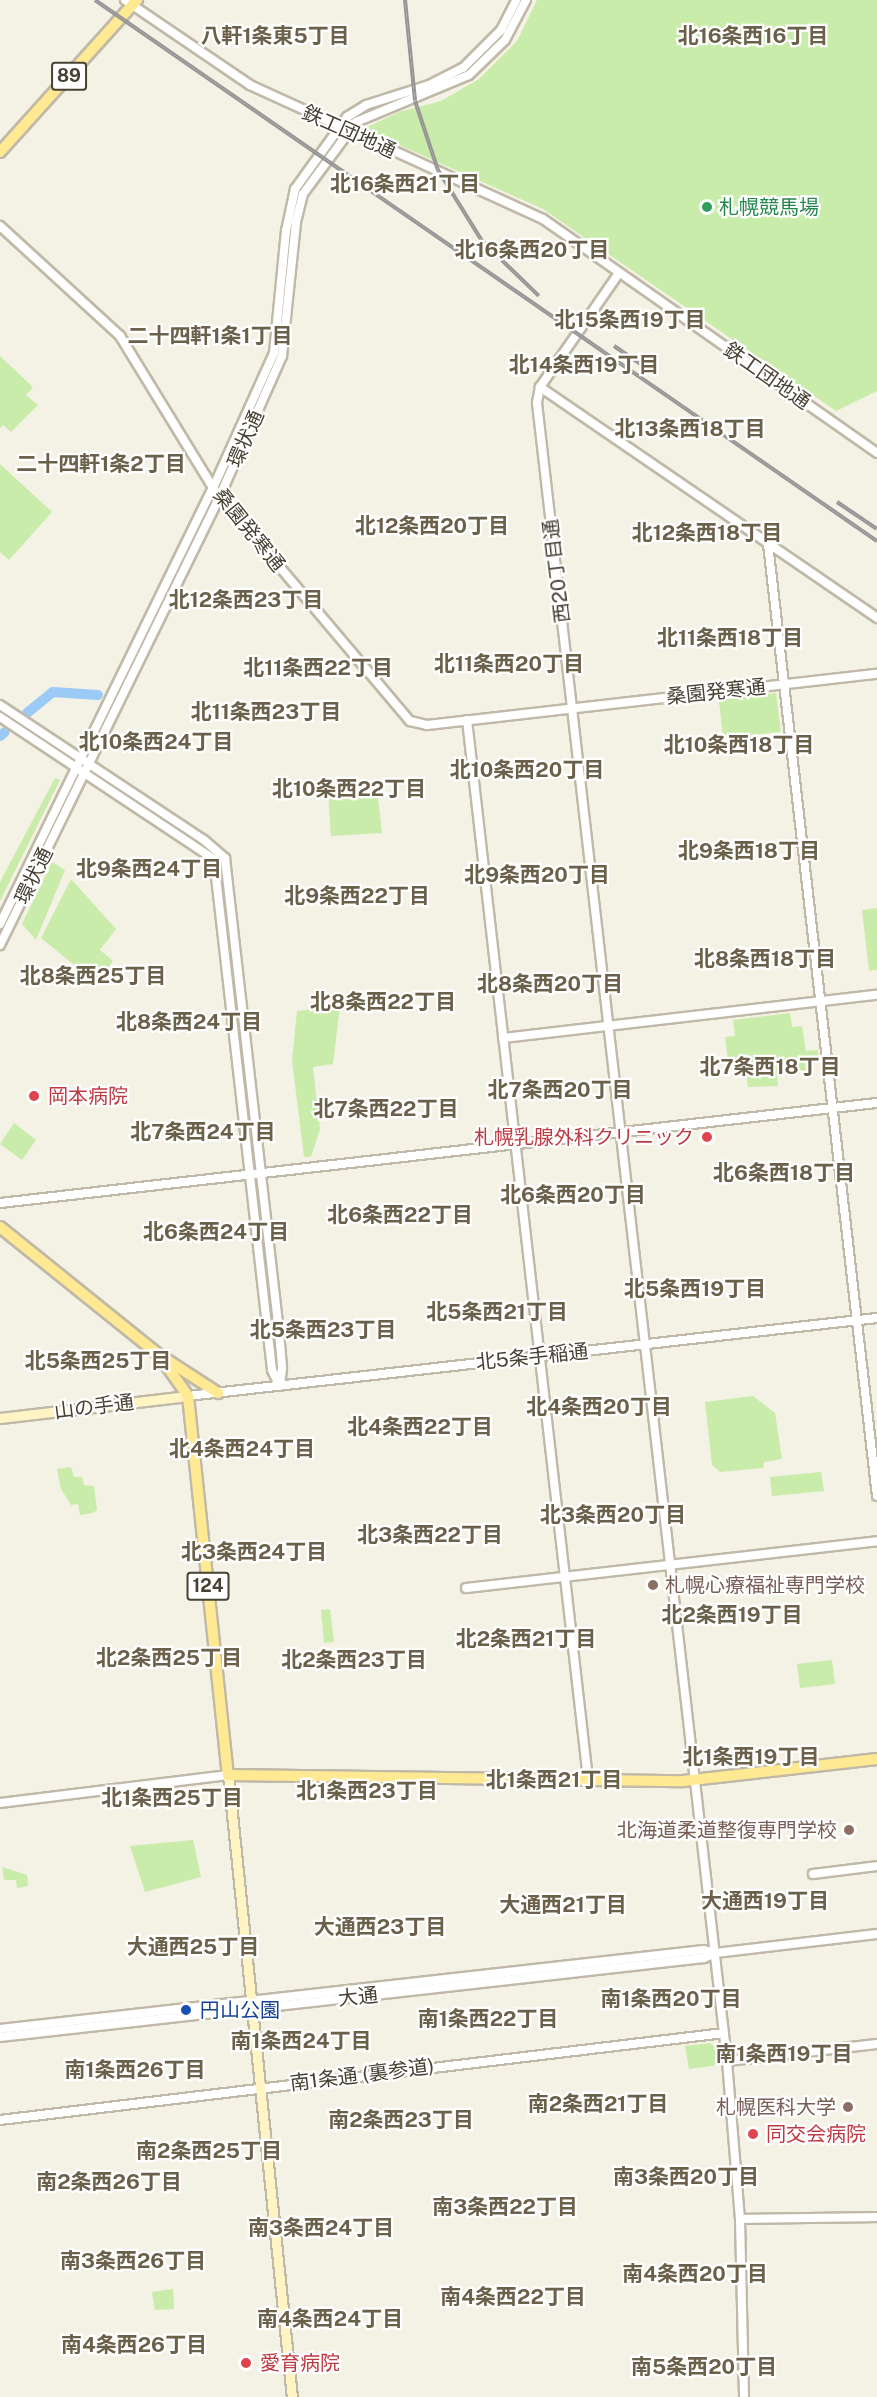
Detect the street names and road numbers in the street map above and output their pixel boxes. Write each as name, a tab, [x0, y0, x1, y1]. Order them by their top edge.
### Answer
road number: 89	[51, 61, 87, 91]
street label: 鉄工団地通	[298, 101, 400, 163]
street label: 鉄工団地通	[719, 337, 815, 415]
street label: 環状通	[223, 407, 269, 471]
street label: 桑園発寒通	[208, 484, 290, 576]
street label: 西20丁目通	[539, 518, 575, 624]
street label: 桑園発寒通	[665, 675, 767, 709]
street label: 環状通	[10, 844, 58, 908]
street label: 北5条手稲通	[475, 1339, 589, 1375]
street label: 山の手通	[53, 1390, 135, 1424]
road number: 124	[186, 1571, 230, 1601]
street label: 大通	[337, 1983, 379, 2011]
street label: 南1条通 (裏参道)	[288, 2054, 436, 2096]

